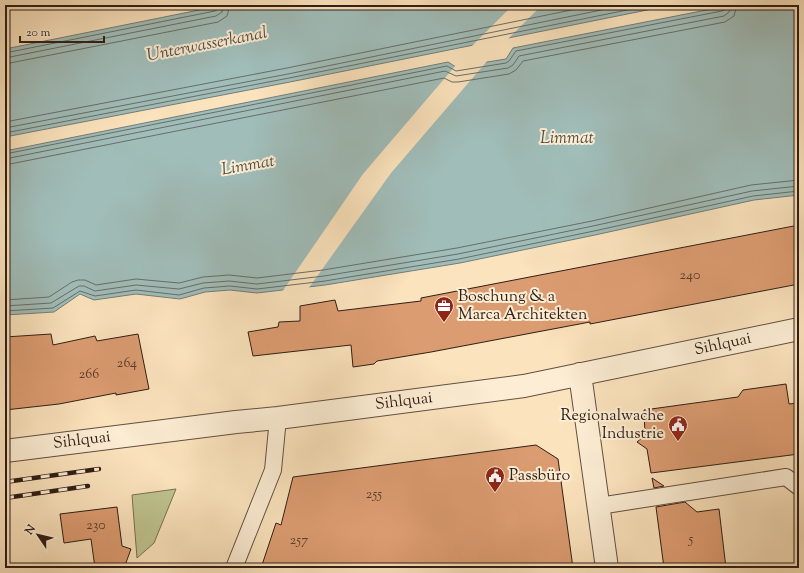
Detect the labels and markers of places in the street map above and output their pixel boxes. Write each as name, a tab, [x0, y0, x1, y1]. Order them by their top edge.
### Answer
place label: Boschung & a Marca Architekten	[458, 286, 588, 327]
office icon: Boschung & a Marca Architekten	[433, 295, 455, 323]
place label: Regionalwache Industrie	[560, 405, 664, 446]
public building icon: Regionalwache Industrie	[667, 414, 689, 442]
public building icon: Passbüro	[484, 465, 506, 493]
place label: Passbüro	[509, 465, 571, 488]

